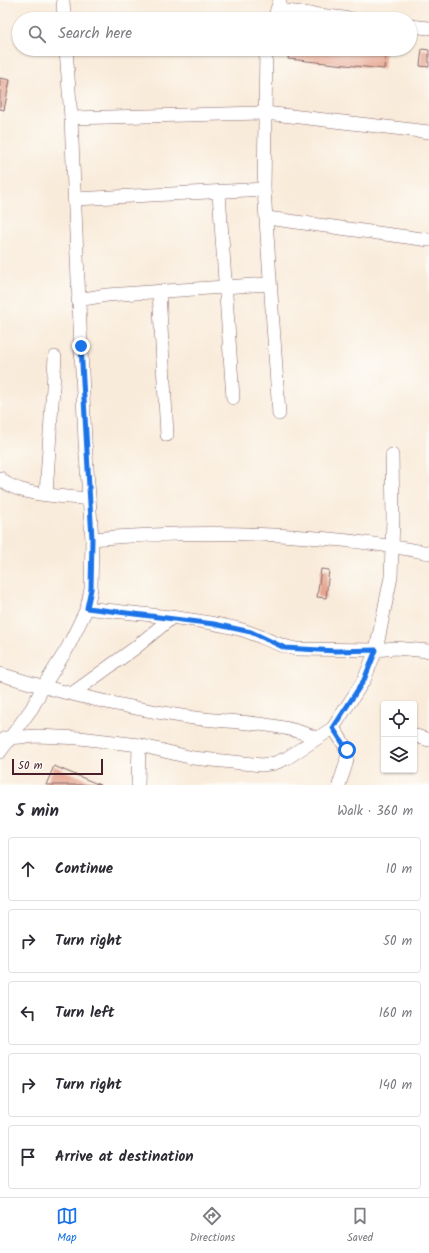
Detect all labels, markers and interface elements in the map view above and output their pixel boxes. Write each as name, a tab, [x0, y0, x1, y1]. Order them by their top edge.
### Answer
search box	[12, 12, 417, 56]
text: Search here	[58, 22, 132, 46]
icon: search	[26, 23, 48, 45]
route end	[72, 337, 90, 355]
map controls	[381, 701, 417, 773]
button: locate	[381, 701, 417, 737]
button: layers	[381, 737, 417, 773]
route start	[338, 741, 356, 759]
scale bar	[12, 757, 103, 776]
text: 50 m	[18, 757, 43, 775]
text: 5 min	[16, 798, 59, 825]
text: Walk · 360 m	[337, 801, 413, 822]
text: Continue	[55, 857, 113, 881]
icon: ahead	[17, 858, 39, 880]
text: 10 m	[386, 859, 412, 880]
text: Turn right	[55, 929, 122, 953]
icon: right	[17, 930, 39, 952]
text: 50 m	[383, 931, 412, 952]
text: Turn left	[55, 1001, 115, 1025]
icon: left	[17, 1002, 39, 1024]
text: 160 m	[379, 1003, 412, 1024]
text: Turn right	[55, 1073, 122, 1097]
icon: right	[17, 1074, 39, 1096]
text: 140 m	[379, 1075, 412, 1096]
text: Arrive at destination	[55, 1145, 194, 1169]
icon: arrive	[17, 1146, 39, 1168]
tab: Map	[56, 1205, 78, 1247]
tab: Directions	[190, 1205, 235, 1247]
tab: Saved	[347, 1205, 373, 1247]

